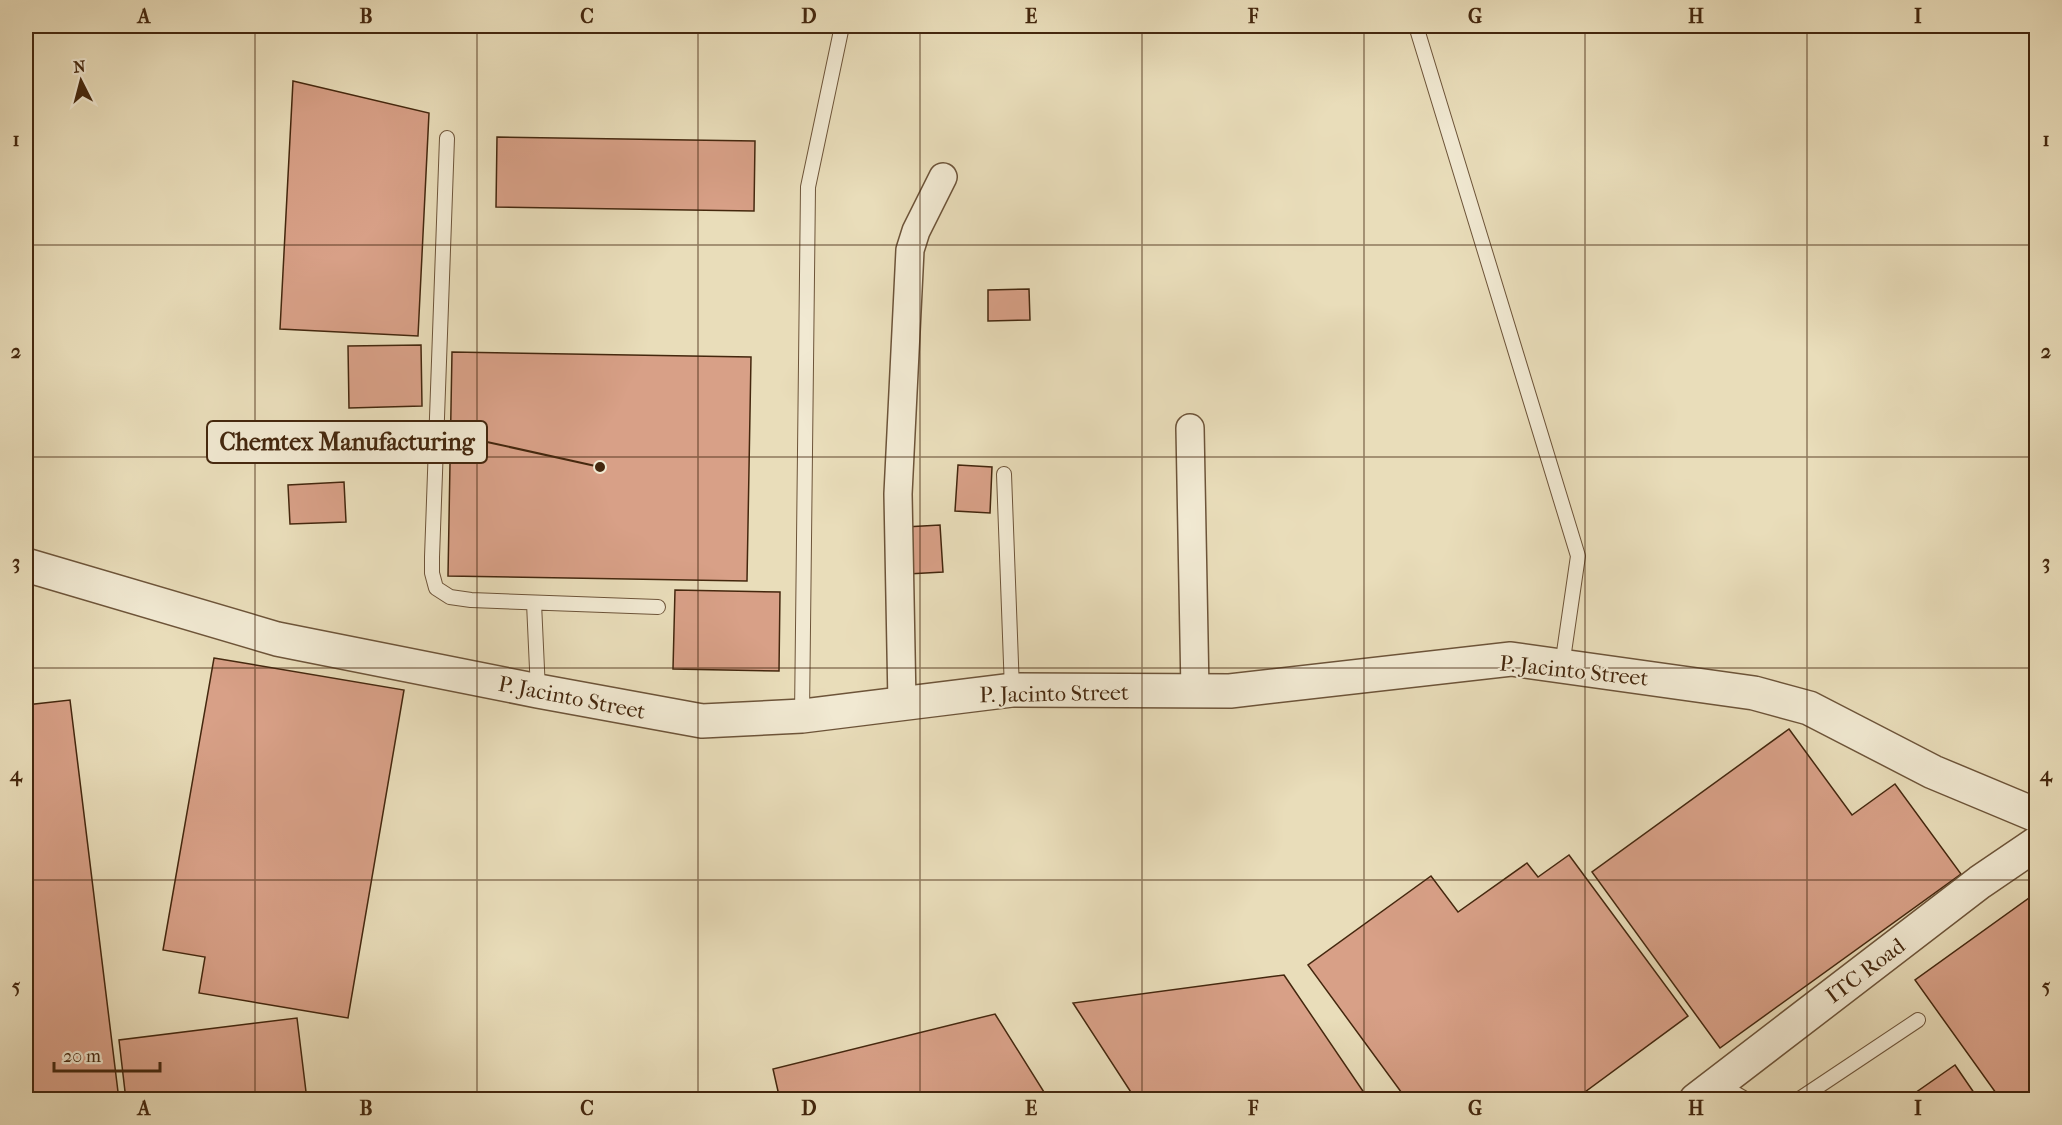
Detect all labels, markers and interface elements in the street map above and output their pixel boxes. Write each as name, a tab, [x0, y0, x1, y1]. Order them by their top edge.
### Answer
text: A	[136, 5, 152, 28]
text: B	[359, 5, 373, 28]
text: C	[580, 5, 594, 28]
text: D	[801, 5, 817, 28]
text: E	[1025, 5, 1037, 28]
text: F	[1247, 5, 1259, 28]
text: G	[1468, 5, 1482, 28]
text: H	[1688, 5, 1704, 28]
text: I	[1914, 5, 1922, 28]
north arrow	[51, 51, 111, 111]
text: N	[72, 56, 87, 77]
text: 1	[12, 128, 20, 151]
text: 1	[2042, 128, 2050, 151]
text: 2	[11, 340, 21, 363]
text: 2	[2041, 340, 2051, 363]
callout: Chemtex Manufacturing	[207, 421, 487, 463]
text: Chemtex Manufacturing	[219, 428, 476, 456]
text: 3	[12, 551, 20, 574]
text: 3	[2042, 551, 2050, 574]
street label: P. Jacinto Street	[1498, 650, 1650, 692]
street label: P. Jacinto Street	[496, 671, 648, 725]
street label: P. Jacinto Street	[979, 680, 1129, 708]
text: 4	[9, 763, 23, 787]
text: 4	[2039, 763, 2053, 787]
street label: ITC Road	[1821, 932, 1911, 1009]
text: 5	[12, 975, 21, 998]
text: 5	[2042, 975, 2051, 998]
scale bar	[54, 1035, 160, 1073]
text: 20 m	[63, 1046, 101, 1067]
text: A	[136, 1097, 152, 1120]
text: B	[359, 1097, 373, 1120]
text: C	[580, 1097, 594, 1120]
text: D	[801, 1097, 817, 1120]
text: E	[1025, 1097, 1037, 1120]
text: F	[1247, 1097, 1259, 1120]
text: G	[1468, 1097, 1482, 1120]
text: H	[1688, 1097, 1704, 1120]
text: I	[1914, 1097, 1922, 1120]

